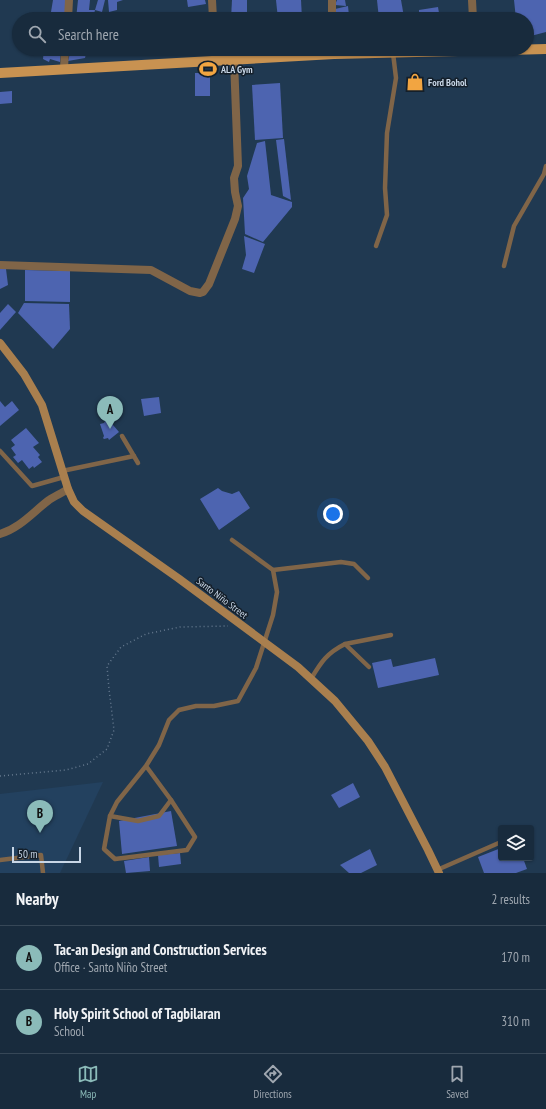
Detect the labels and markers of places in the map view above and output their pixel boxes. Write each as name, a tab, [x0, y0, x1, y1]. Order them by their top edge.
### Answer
sports icon: ALA Gym	[198, 59, 218, 79]
place label: ALA Gym	[220, 63, 253, 76]
shop icon: Ford Bohol	[405, 72, 425, 92]
place label: Ford Bohol	[428, 76, 467, 89]
pin: A	[97, 396, 123, 429]
pin: B	[27, 800, 53, 833]

